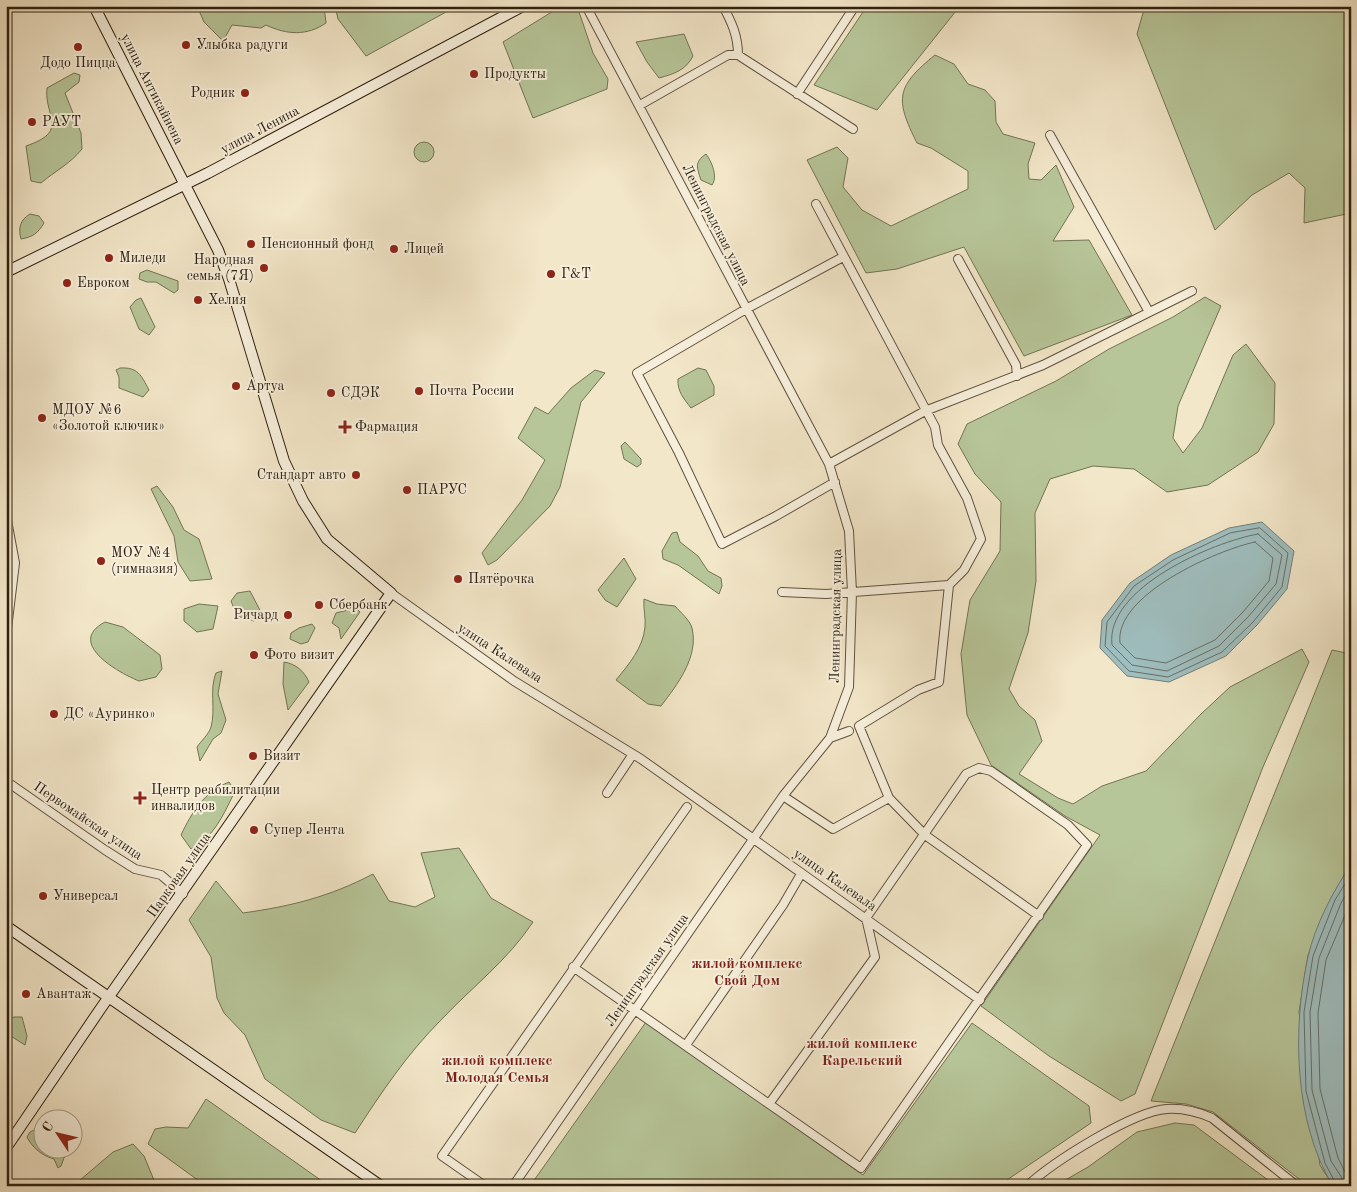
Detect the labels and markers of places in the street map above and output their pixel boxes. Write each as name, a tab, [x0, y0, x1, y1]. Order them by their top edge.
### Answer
place label: Улыбка радуги	[196, 38, 288, 52]
marker: Улыбка радуги	[180, 39, 192, 51]
marker: Додо Пицца	[72, 41, 84, 53]
place label: Додо Пицца	[40, 56, 116, 70]
place label: Продукты	[484, 67, 546, 81]
marker: Продукты	[468, 68, 480, 80]
place label: Родник	[191, 86, 235, 100]
marker: Родник	[239, 87, 251, 99]
place label: РАУТ	[42, 115, 81, 129]
marker: РАУТ	[26, 116, 38, 128]
place label: Пенсионный фонд	[261, 237, 374, 252]
marker: Пенсионный фонд	[245, 238, 257, 250]
place label: Лицей	[404, 242, 444, 256]
marker: Лицей	[388, 243, 400, 255]
place label: Миледи	[119, 251, 166, 265]
marker: Миледи	[103, 252, 115, 264]
place label: Народная семья (7Я)	[187, 253, 254, 283]
marker: Народная семья (7Я)	[258, 262, 270, 274]
place label: Г&Т	[561, 267, 591, 281]
marker: Г&Т	[545, 268, 557, 280]
place label: Евроком	[77, 276, 130, 290]
marker: Евроком	[61, 277, 73, 289]
place label: Хелия	[208, 293, 246, 307]
marker: Хелия	[192, 294, 204, 306]
place label: Артуа	[246, 379, 285, 393]
marker: Артуа	[230, 380, 242, 392]
place label: Почта России	[429, 384, 514, 398]
marker: Почта России	[413, 385, 425, 397]
place label: СДЭК	[341, 386, 380, 400]
marker: СДЭК	[325, 387, 337, 399]
place label: МДОУ №6 «Золотой ключик»	[52, 403, 165, 433]
marker: МДОУ №6 «Золотой ключик»	[36, 412, 48, 424]
place label: Фармация	[355, 420, 418, 434]
marker: Фармация	[339, 421, 351, 433]
place label: Стандарт авто	[257, 468, 346, 482]
marker: Стандарт авто	[350, 469, 362, 481]
place label: ПАРУС	[417, 483, 467, 497]
marker: ПАРУС	[401, 484, 413, 496]
place label: МОУ №4 (гимназия)	[111, 546, 179, 576]
marker: МОУ №4 (гимназия)	[95, 555, 107, 567]
place label: Пятёрочка	[468, 572, 535, 586]
marker: Пятёрочка	[452, 573, 464, 585]
place label: Сбербанк	[329, 598, 388, 612]
marker: Сбербанк	[313, 599, 325, 611]
place label: Ричард	[233, 608, 278, 622]
marker: Ричард	[282, 609, 294, 621]
place label: Фото визит	[264, 648, 335, 662]
marker: Фото визит	[248, 649, 260, 661]
place label: ДС «Ауринко»	[64, 707, 156, 721]
marker: ДС «Ауринко»	[48, 708, 60, 720]
place label: Визит	[263, 749, 301, 763]
marker: Визит	[247, 750, 259, 762]
place label: Центр реабилитации инвалидов	[151, 783, 280, 813]
marker: Центр реабилитации инвалидов	[133, 791, 147, 805]
place label: Супер Лента	[264, 823, 345, 837]
marker: Супер Лента	[248, 824, 260, 836]
place label: Универсал	[53, 889, 118, 903]
marker: Универсал	[37, 890, 49, 902]
place label: Авантаж	[36, 987, 92, 1001]
marker: Авантаж	[20, 988, 32, 1000]

